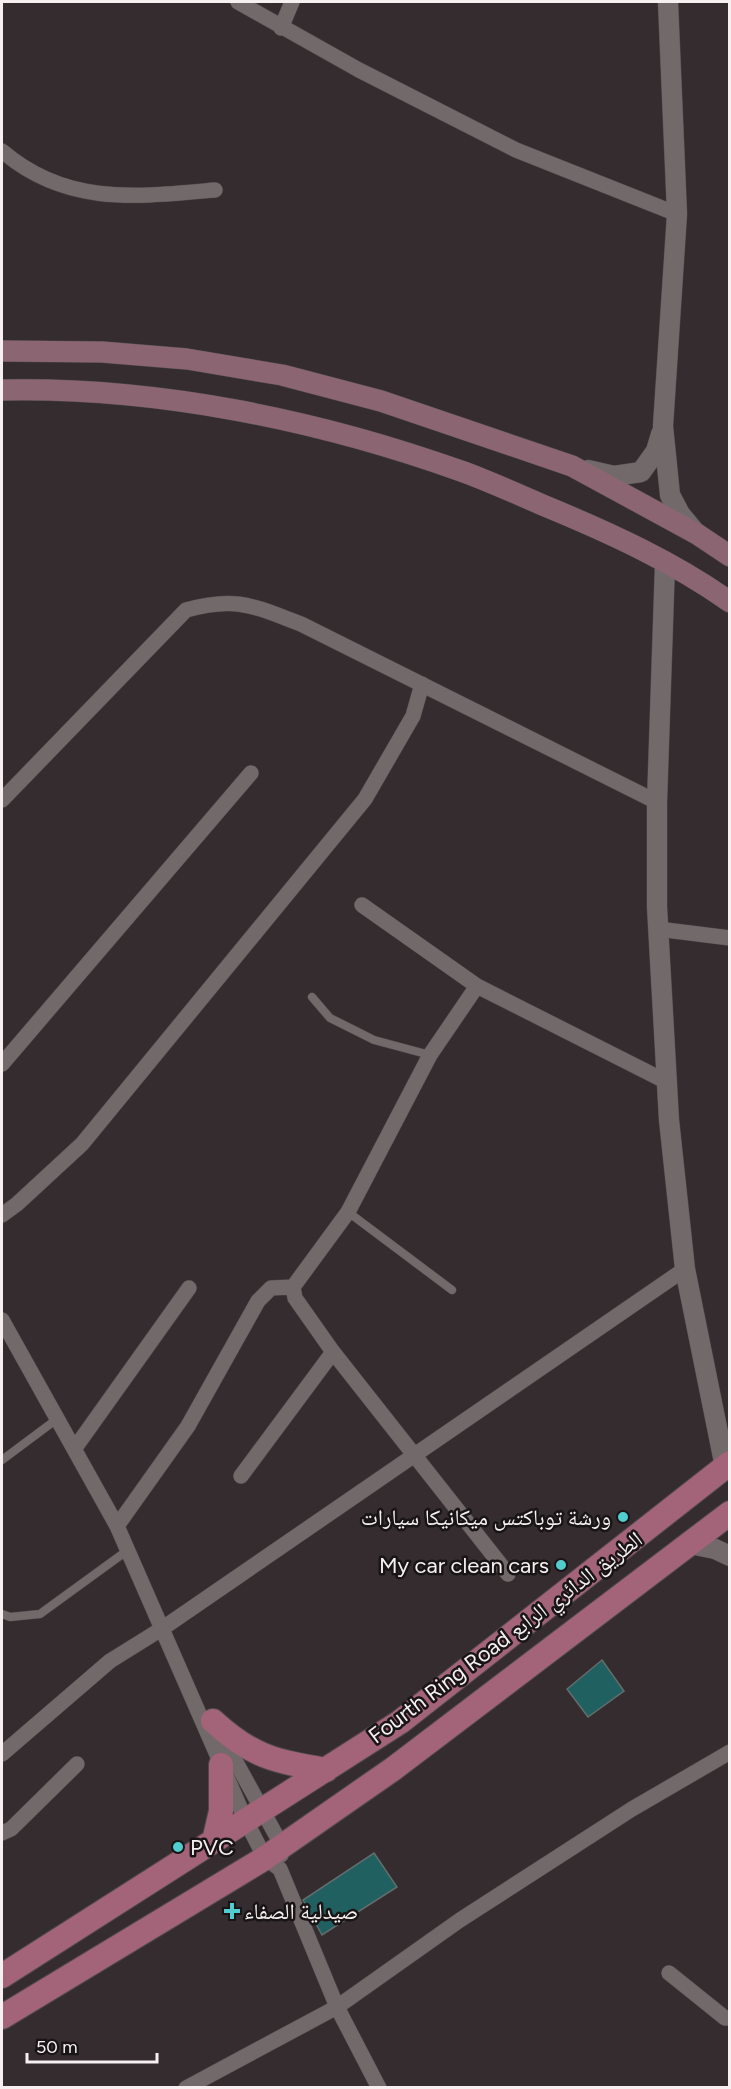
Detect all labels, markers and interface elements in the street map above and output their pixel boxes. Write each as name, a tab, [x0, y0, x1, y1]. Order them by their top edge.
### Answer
place label: ورشة توباكتس ميكانيكا سيارات	[361, 1504, 611, 1531]
marker: ورشة توباكتس ميكانيكا سيارات	[616, 1510, 630, 1524]
street label: Fourth Ring Road الطريق الدائري الرابع	[363, 1526, 650, 1752]
place label: My car clean cars	[379, 1552, 549, 1579]
marker: My car clean cars	[554, 1558, 568, 1572]
place label: PVC	[190, 1834, 234, 1861]
marker: PVC	[171, 1840, 185, 1854]
place label: صيدلية الصفاء	[244, 1898, 358, 1925]
marker: صيدلية الصفاء	[225, 1904, 239, 1918]
scale bar	[27, 2026, 158, 2064]
text: 50 m	[36, 2036, 78, 2058]

